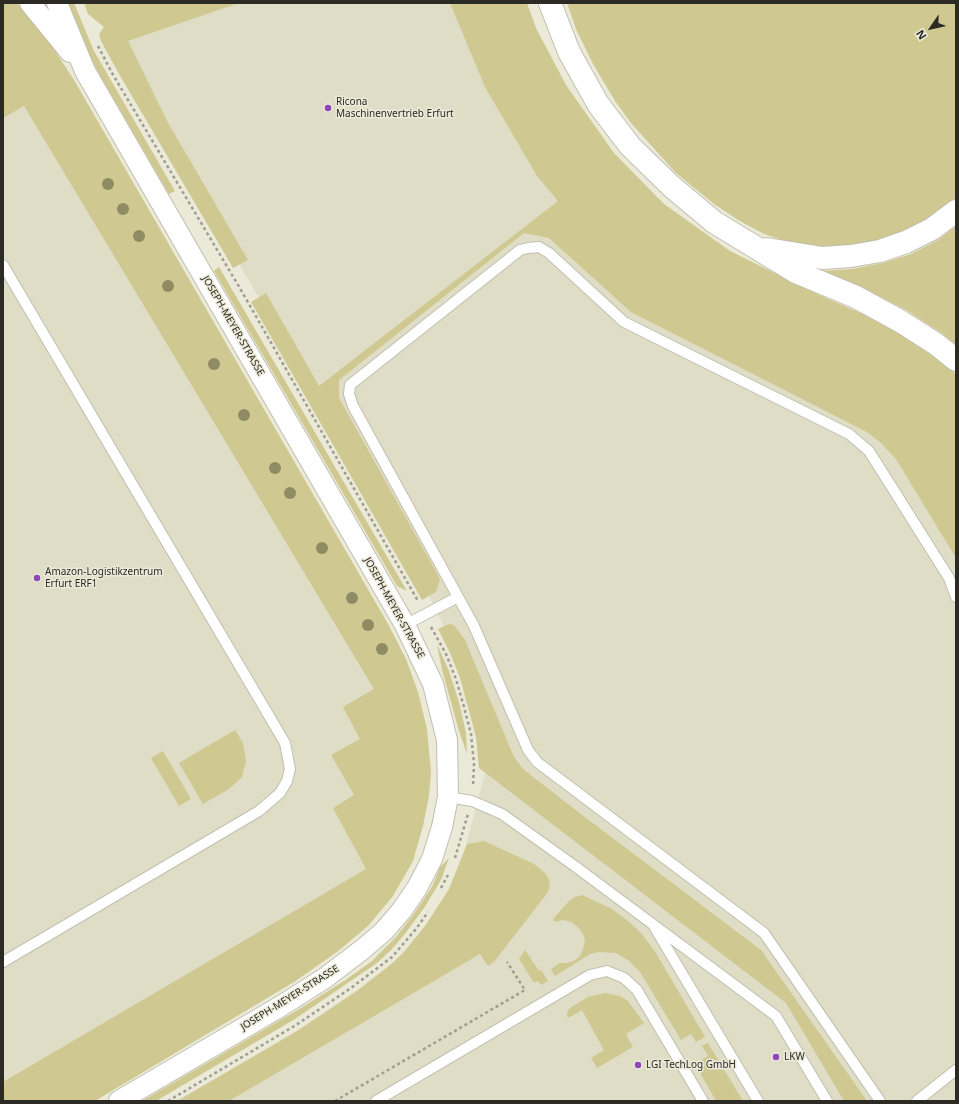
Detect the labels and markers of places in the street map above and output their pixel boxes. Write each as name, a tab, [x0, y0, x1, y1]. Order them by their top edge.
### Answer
place label: Ricona Maschinenvertrieb Erfurt	[336, 96, 454, 120]
marker: Ricona Maschinenvertrieb Erfurt	[323, 103, 333, 113]
place label: Amazon-Logistikzentrum Erfurt ERF1	[45, 566, 163, 590]
marker: Amazon-Logistikzentrum Erfurt ERF1	[32, 573, 42, 583]
place label: LKW	[784, 1051, 805, 1063]
marker: LKW	[771, 1052, 781, 1062]
place label: LGI TechLog GmbH	[646, 1059, 736, 1071]
marker: LGI TechLog GmbH	[633, 1060, 643, 1070]

